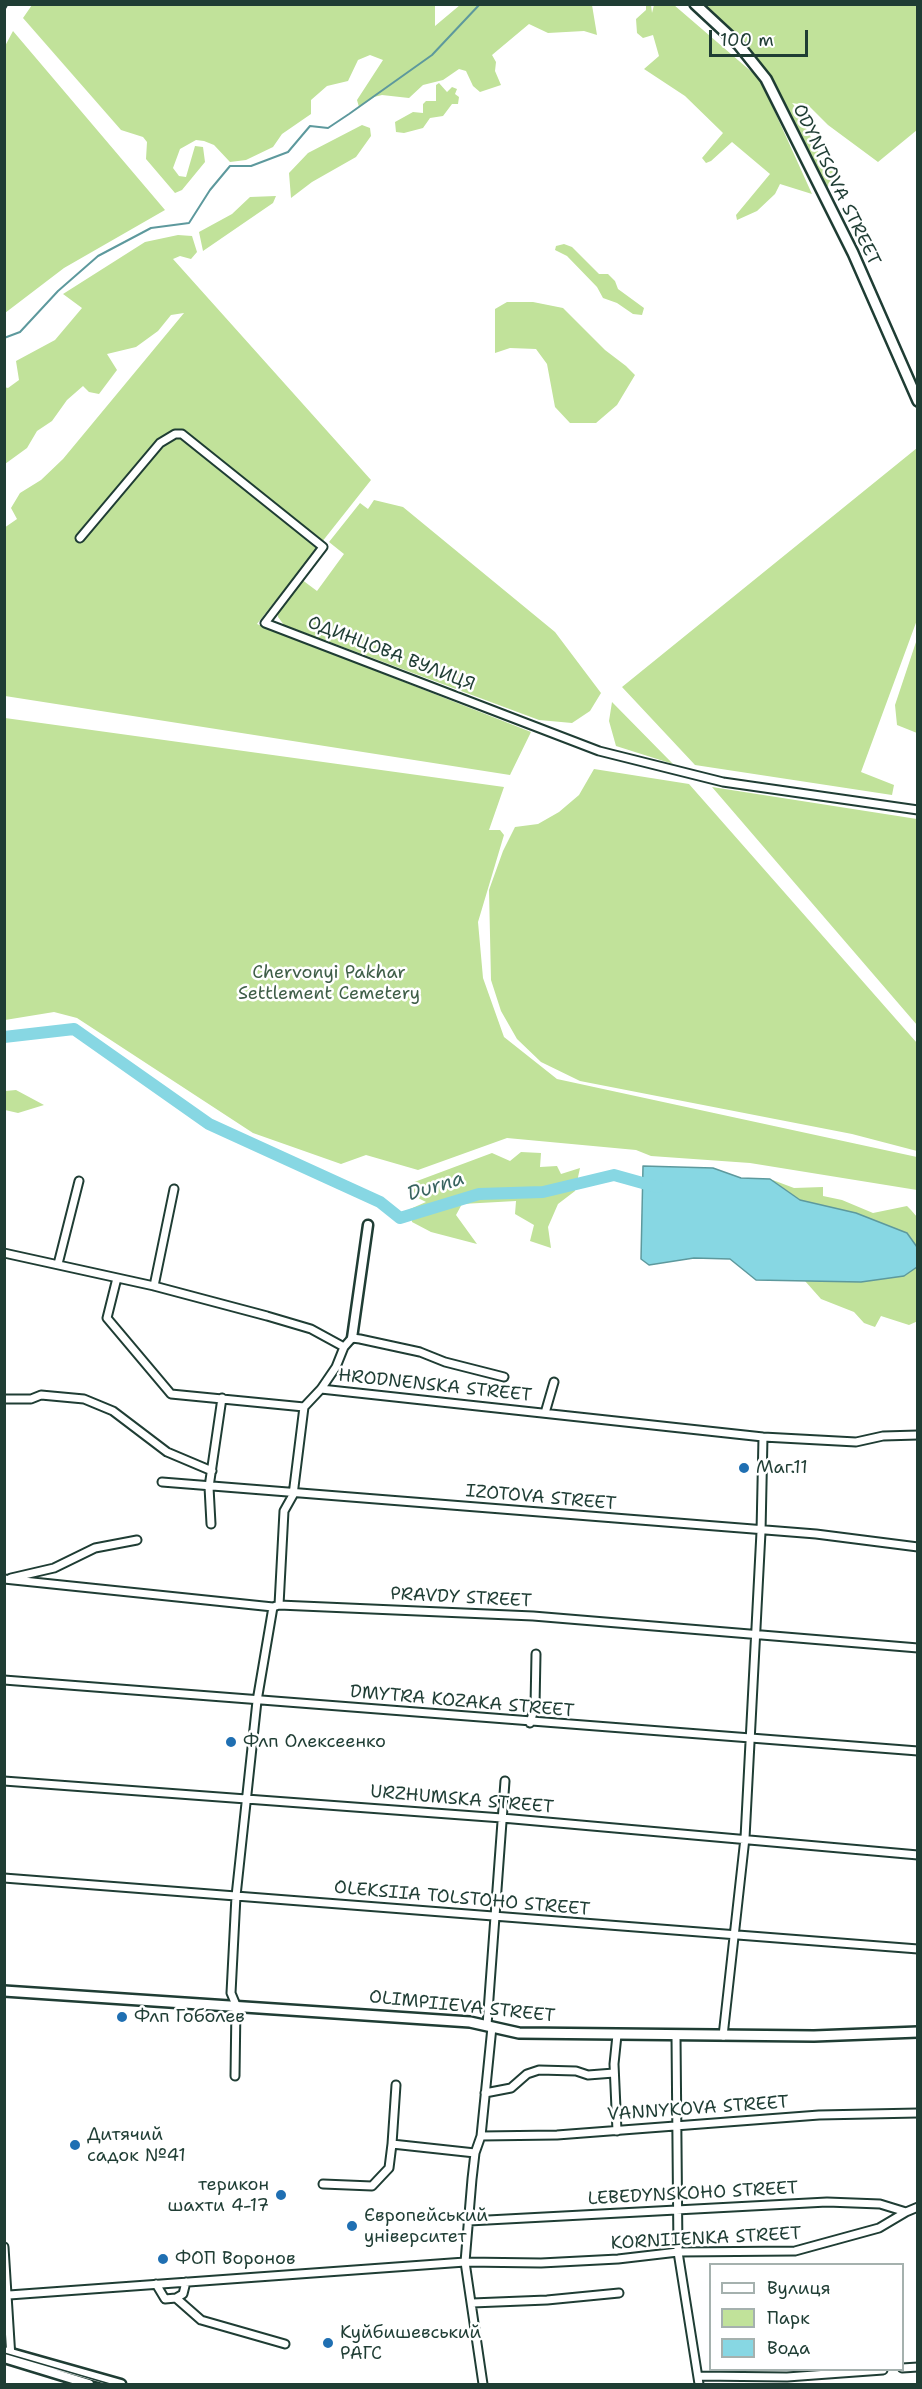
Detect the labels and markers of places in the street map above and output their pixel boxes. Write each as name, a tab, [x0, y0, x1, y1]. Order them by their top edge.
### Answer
place label: Маг.11	[756, 1457, 808, 1479]
marker: Маг.11	[737, 1461, 751, 1475]
place label: Флп Олексеенко	[243, 1731, 386, 1753]
marker: Флп Олексеенко	[224, 1735, 238, 1749]
place label: Флп Гоболев	[134, 2006, 245, 2028]
marker: Флп Гоболев	[115, 2010, 129, 2024]
place label: Дитячий садок №41	[87, 2124, 186, 2166]
marker: Дитячий садок №41	[68, 2138, 82, 2152]
place label: терикон шахти 4-17	[168, 2174, 269, 2216]
marker: терикон шахти 4-17	[274, 2188, 288, 2202]
place label: Європейський університет	[364, 2205, 488, 2248]
marker: Європейський університет	[345, 2219, 359, 2233]
place label: ФОП Воронов	[175, 2248, 295, 2270]
marker: ФОП Воронов	[156, 2252, 170, 2266]
place label: Куйбишевський РАГС	[340, 2322, 481, 2364]
marker: Куйбишевський РАГС	[321, 2336, 335, 2350]

